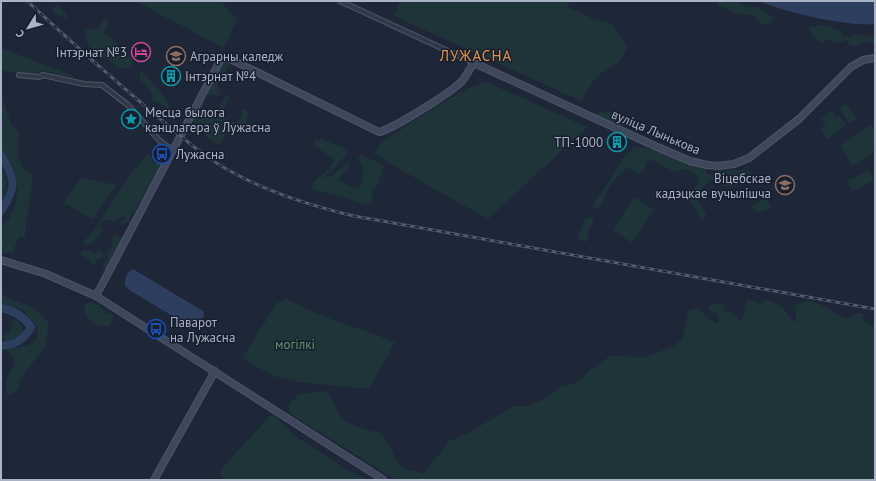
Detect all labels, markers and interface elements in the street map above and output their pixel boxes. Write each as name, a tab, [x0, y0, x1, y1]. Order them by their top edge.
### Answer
north arrow	[8, 8, 48, 48]
text: С	[13, 27, 27, 41]
hotel icon: Інтэрнат №3	[130, 41, 152, 63]
place label: Інтэрнат №3	[56, 44, 127, 61]
school or university icon: Аграрны каледж	[165, 45, 187, 67]
district label: ЛУЖАСНА	[439, 46, 512, 65]
place label: Аграрны каледж	[190, 48, 284, 65]
building icon: Інтэрнат №4	[160, 65, 182, 87]
place label: Інтэрнат №4	[185, 68, 256, 85]
place label: Месца былога канцлагера ў Лужасна	[145, 104, 271, 136]
street label: вуліца Лынькова	[609, 106, 703, 158]
place icon: Месца былога канцлагера ў Лужасна	[120, 108, 142, 130]
building icon: ТП-1000	[606, 131, 628, 153]
place label: ТП-1000	[554, 134, 603, 151]
bus stop icon: Лужасна	[151, 143, 173, 165]
place label: Лужасна	[175, 146, 225, 163]
place label: Віцебскае кадэцкае вучылішча	[655, 170, 771, 202]
school or university icon: Віцебскае кадэцкае вучылішча	[774, 174, 796, 196]
place label: Паварот на Лужасна	[170, 314, 235, 346]
bus stop icon: Паварот на Лужасна	[145, 318, 167, 340]
park label: могілкі	[275, 336, 315, 353]

